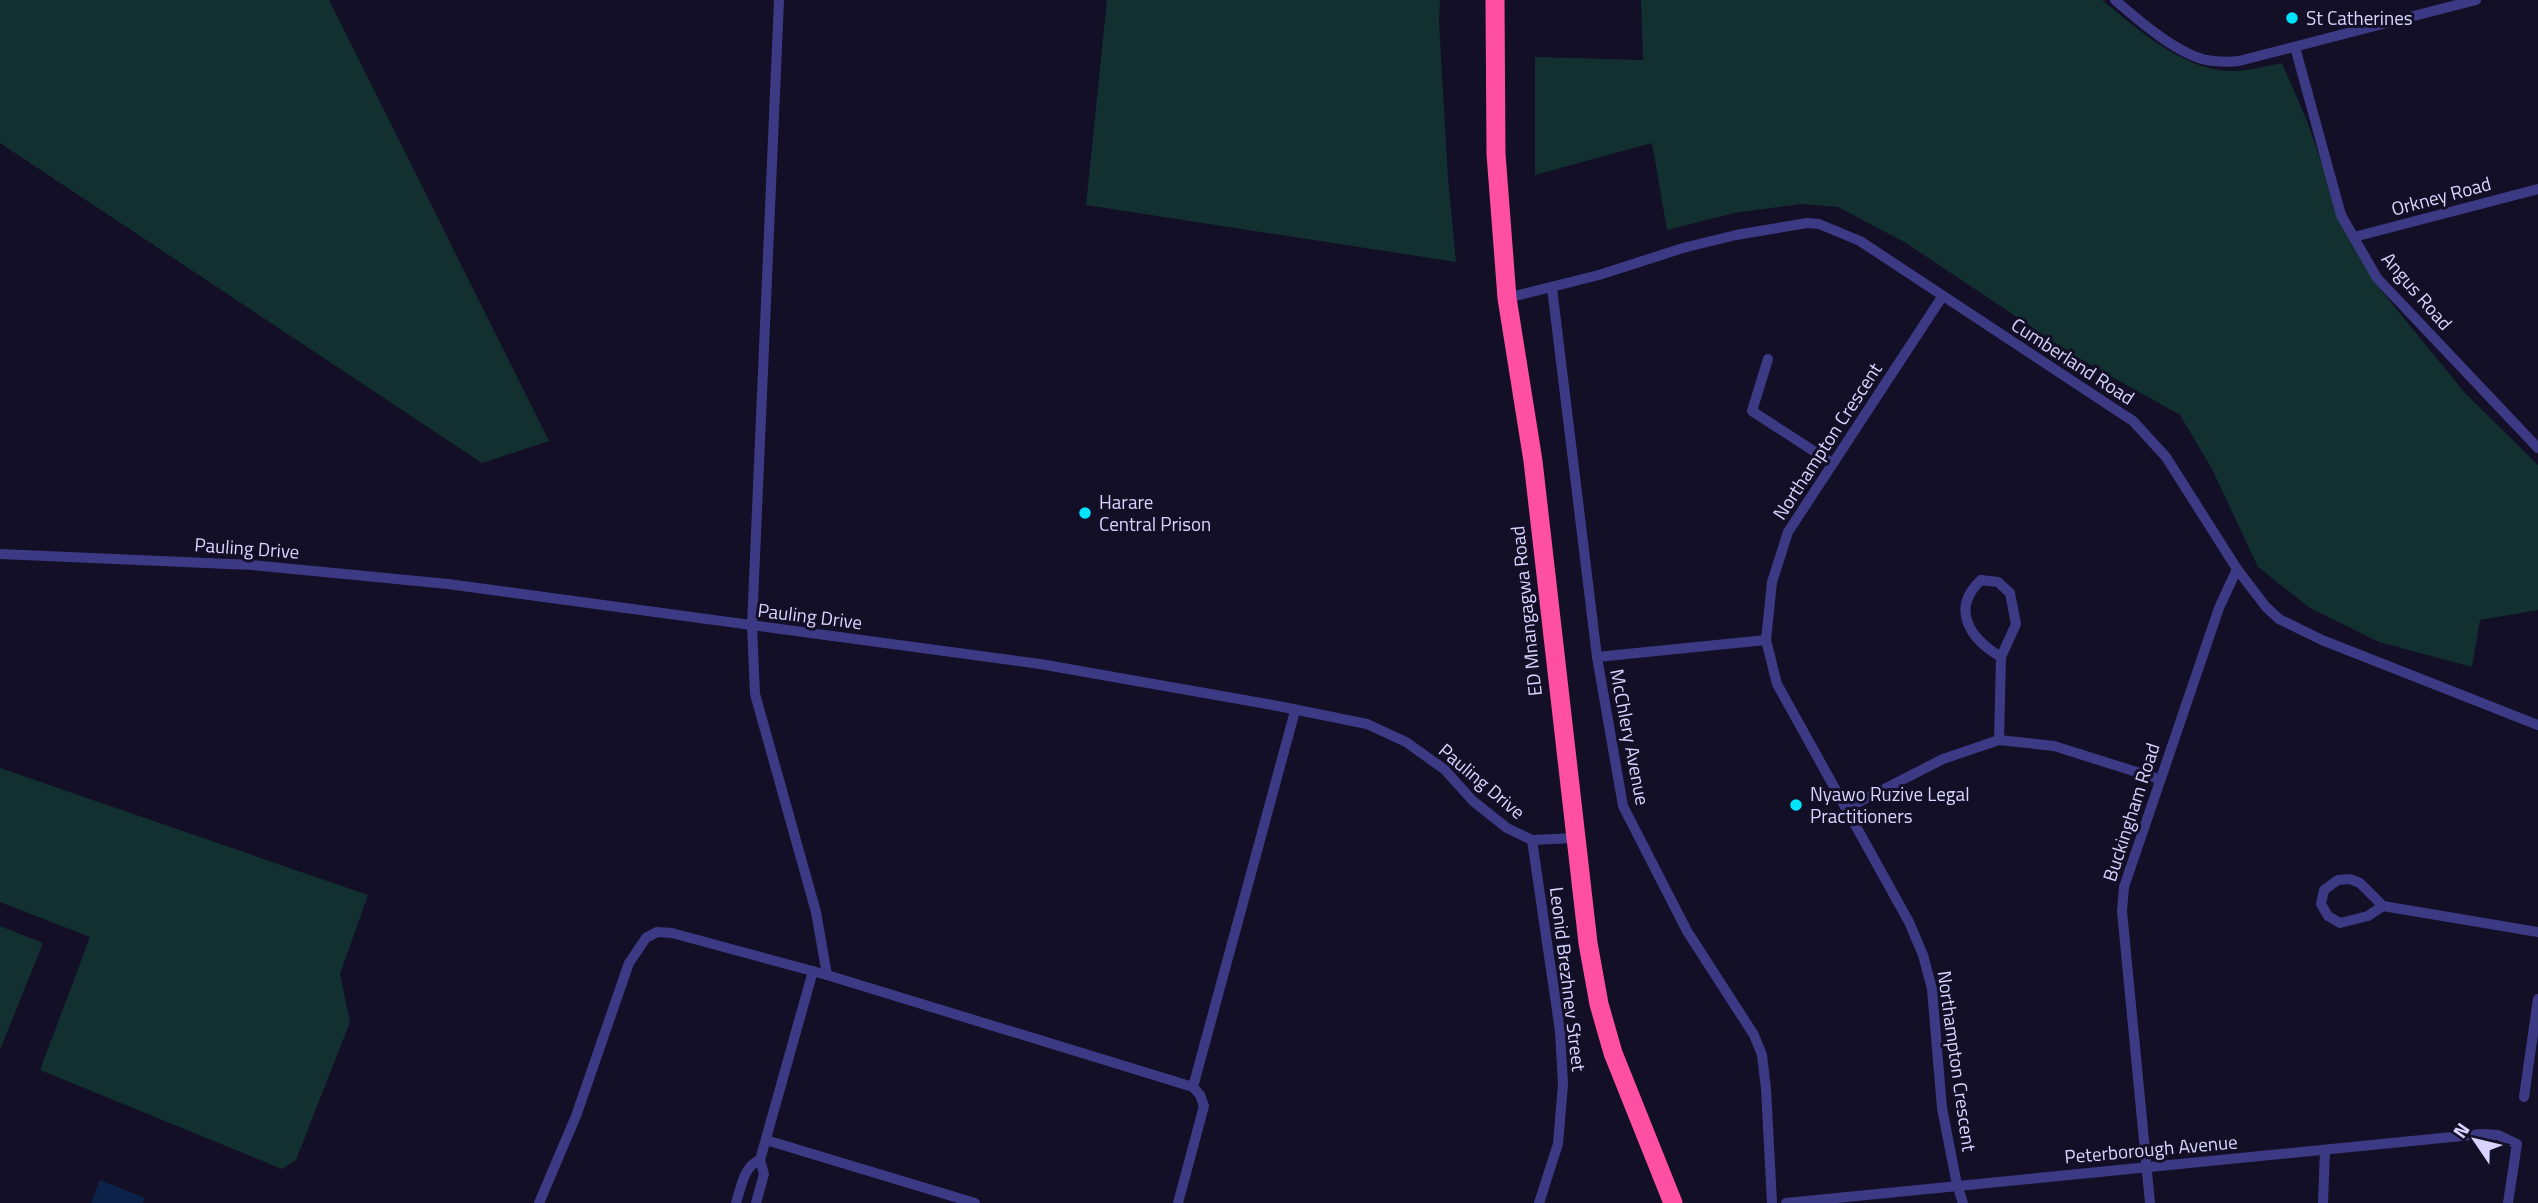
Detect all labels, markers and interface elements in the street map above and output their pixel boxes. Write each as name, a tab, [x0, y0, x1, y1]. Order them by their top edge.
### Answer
place label: St Catherines	[2306, 3, 2413, 32]
marker: St Catherines	[2284, 10, 2300, 26]
street label: Orkney Road	[2388, 168, 2494, 223]
street label: Angus Road	[2375, 245, 2460, 336]
street label: Cumberland Road	[2006, 310, 2141, 411]
street label: Northampton Crescent	[1765, 356, 1889, 525]
place label: Harare Central Prison	[1099, 487, 1211, 538]
marker: Harare Central Prison	[1077, 505, 1093, 521]
street label: ED Mnangagwa Road	[1502, 524, 1549, 698]
street label: Pauling Drive	[194, 529, 300, 566]
street label: Pauling Drive	[756, 595, 864, 636]
street label: McChlery Avenue	[1603, 666, 1658, 807]
street label: Pauling Drive	[1433, 736, 1532, 825]
street label: Buckingham Road	[2094, 739, 2167, 885]
place label: Nyawo Ruzive Legal Practitioners	[1810, 779, 1970, 830]
marker: Nyawo Ruzive Legal Practitioners	[1788, 797, 1804, 813]
street label: Leonid Brezhnev Street	[1543, 885, 1594, 1073]
street label: Northampton Crescent	[1930, 969, 1985, 1154]
north arrow	[2440, 1105, 2510, 1175]
text: N	[2445, 1116, 2476, 1144]
street label: Peterborough Avenue	[2063, 1126, 2239, 1171]

